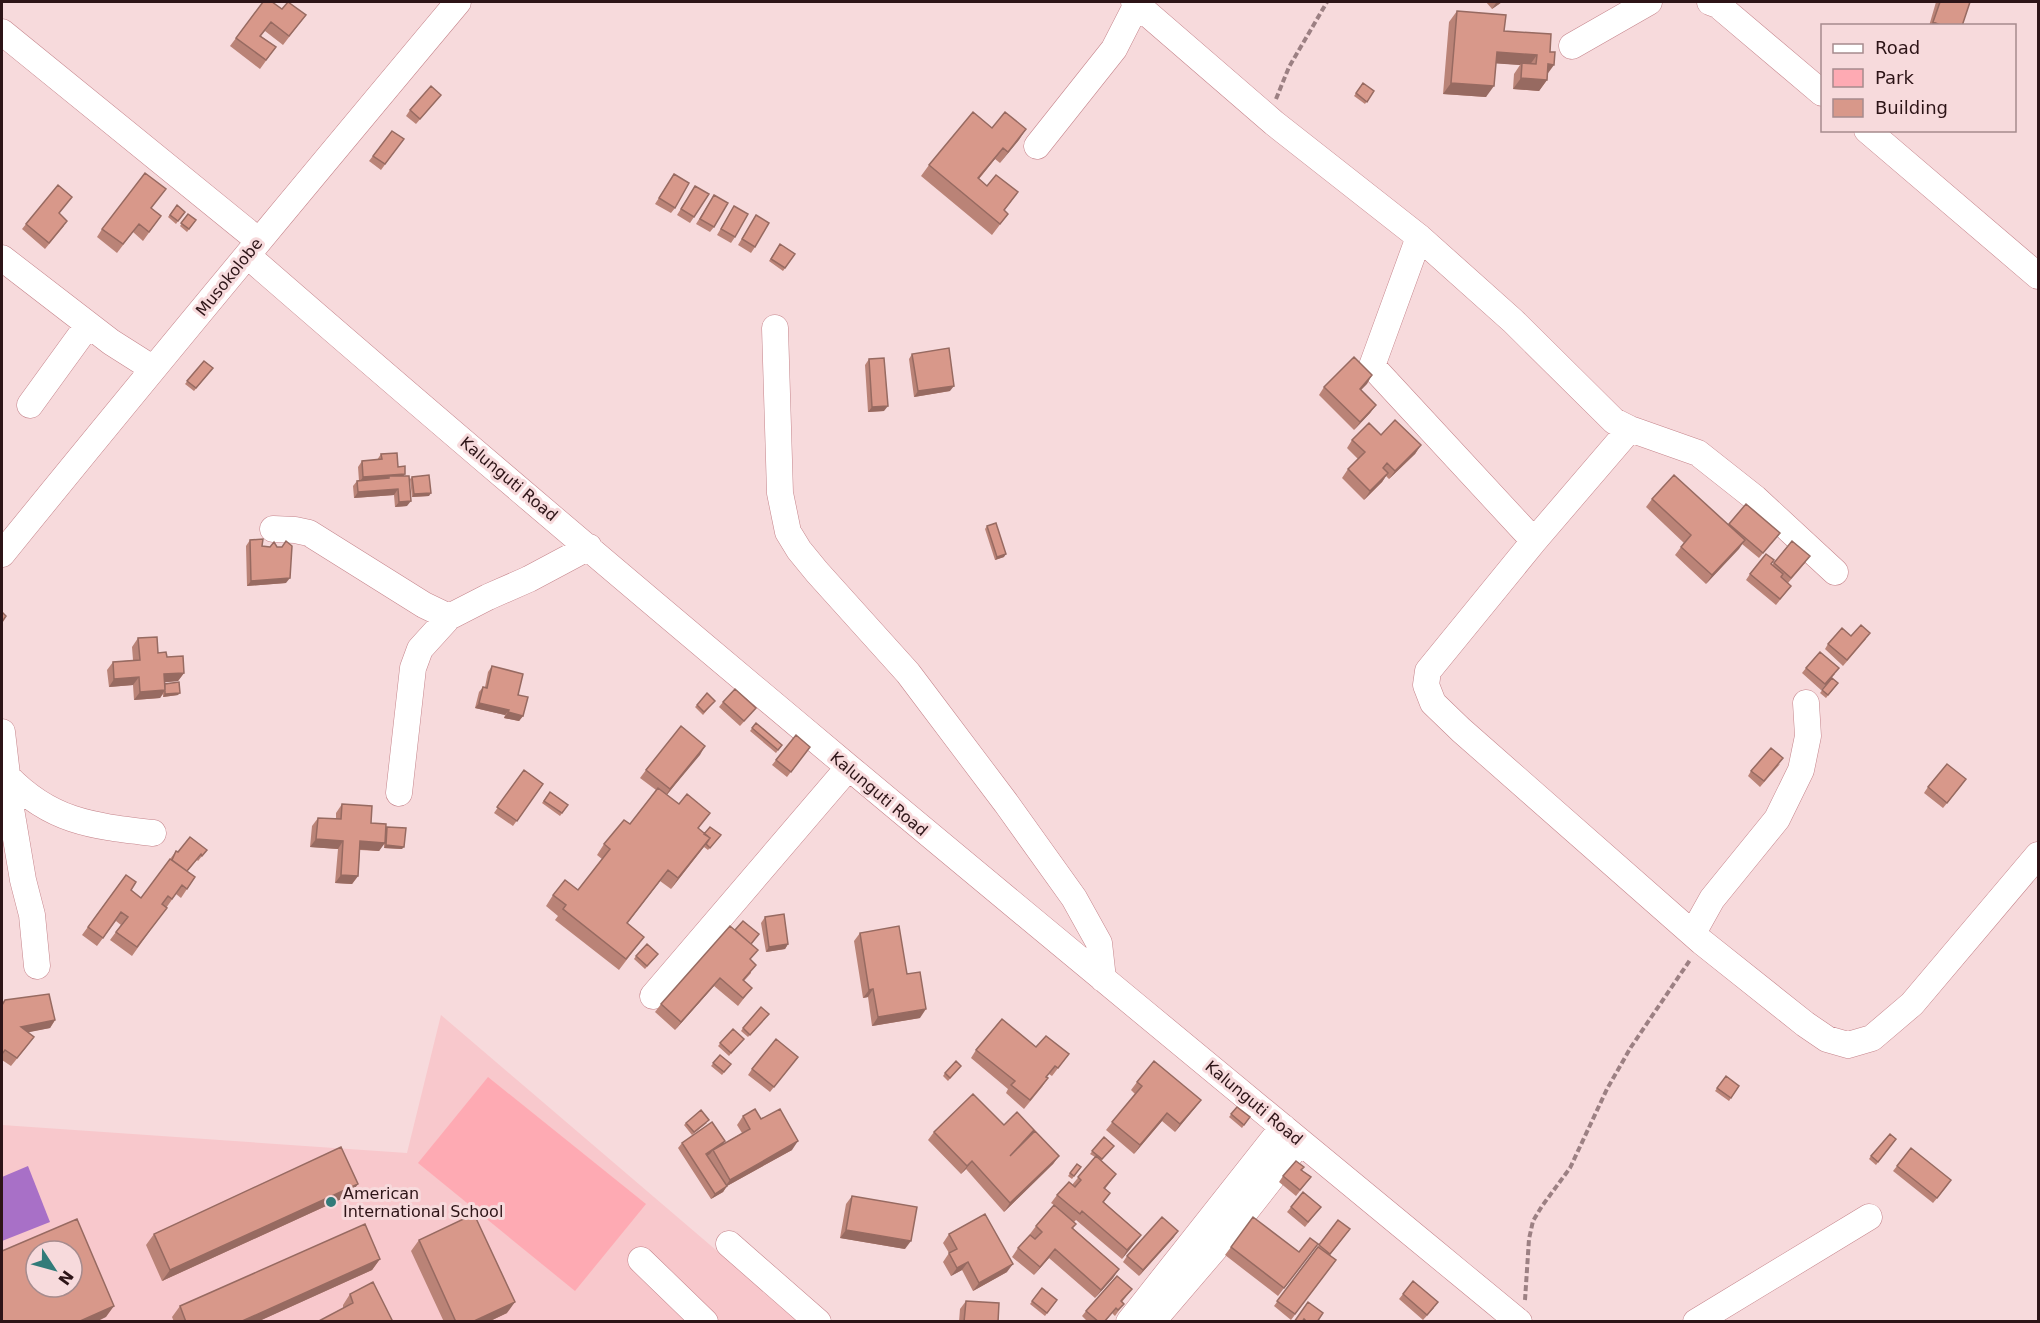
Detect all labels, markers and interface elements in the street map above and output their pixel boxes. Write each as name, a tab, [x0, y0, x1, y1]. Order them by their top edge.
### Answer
legend	[1821, 24, 2016, 132]
text: Road	[1875, 37, 1920, 58]
text: Park	[1875, 67, 1914, 88]
text: Building	[1875, 97, 1948, 118]
street label: Musokolobe	[192, 234, 266, 320]
street label: Kalunguti Road	[457, 433, 561, 525]
street label: Kalunguti Road	[827, 748, 931, 840]
street label: Kalunguti Road	[1202, 1057, 1306, 1149]
place label: American International School	[343, 1184, 503, 1221]
marker: American International School	[324, 1195, 338, 1209]
north arrow	[24, 1239, 84, 1299]
text: N	[54, 1267, 77, 1289]

